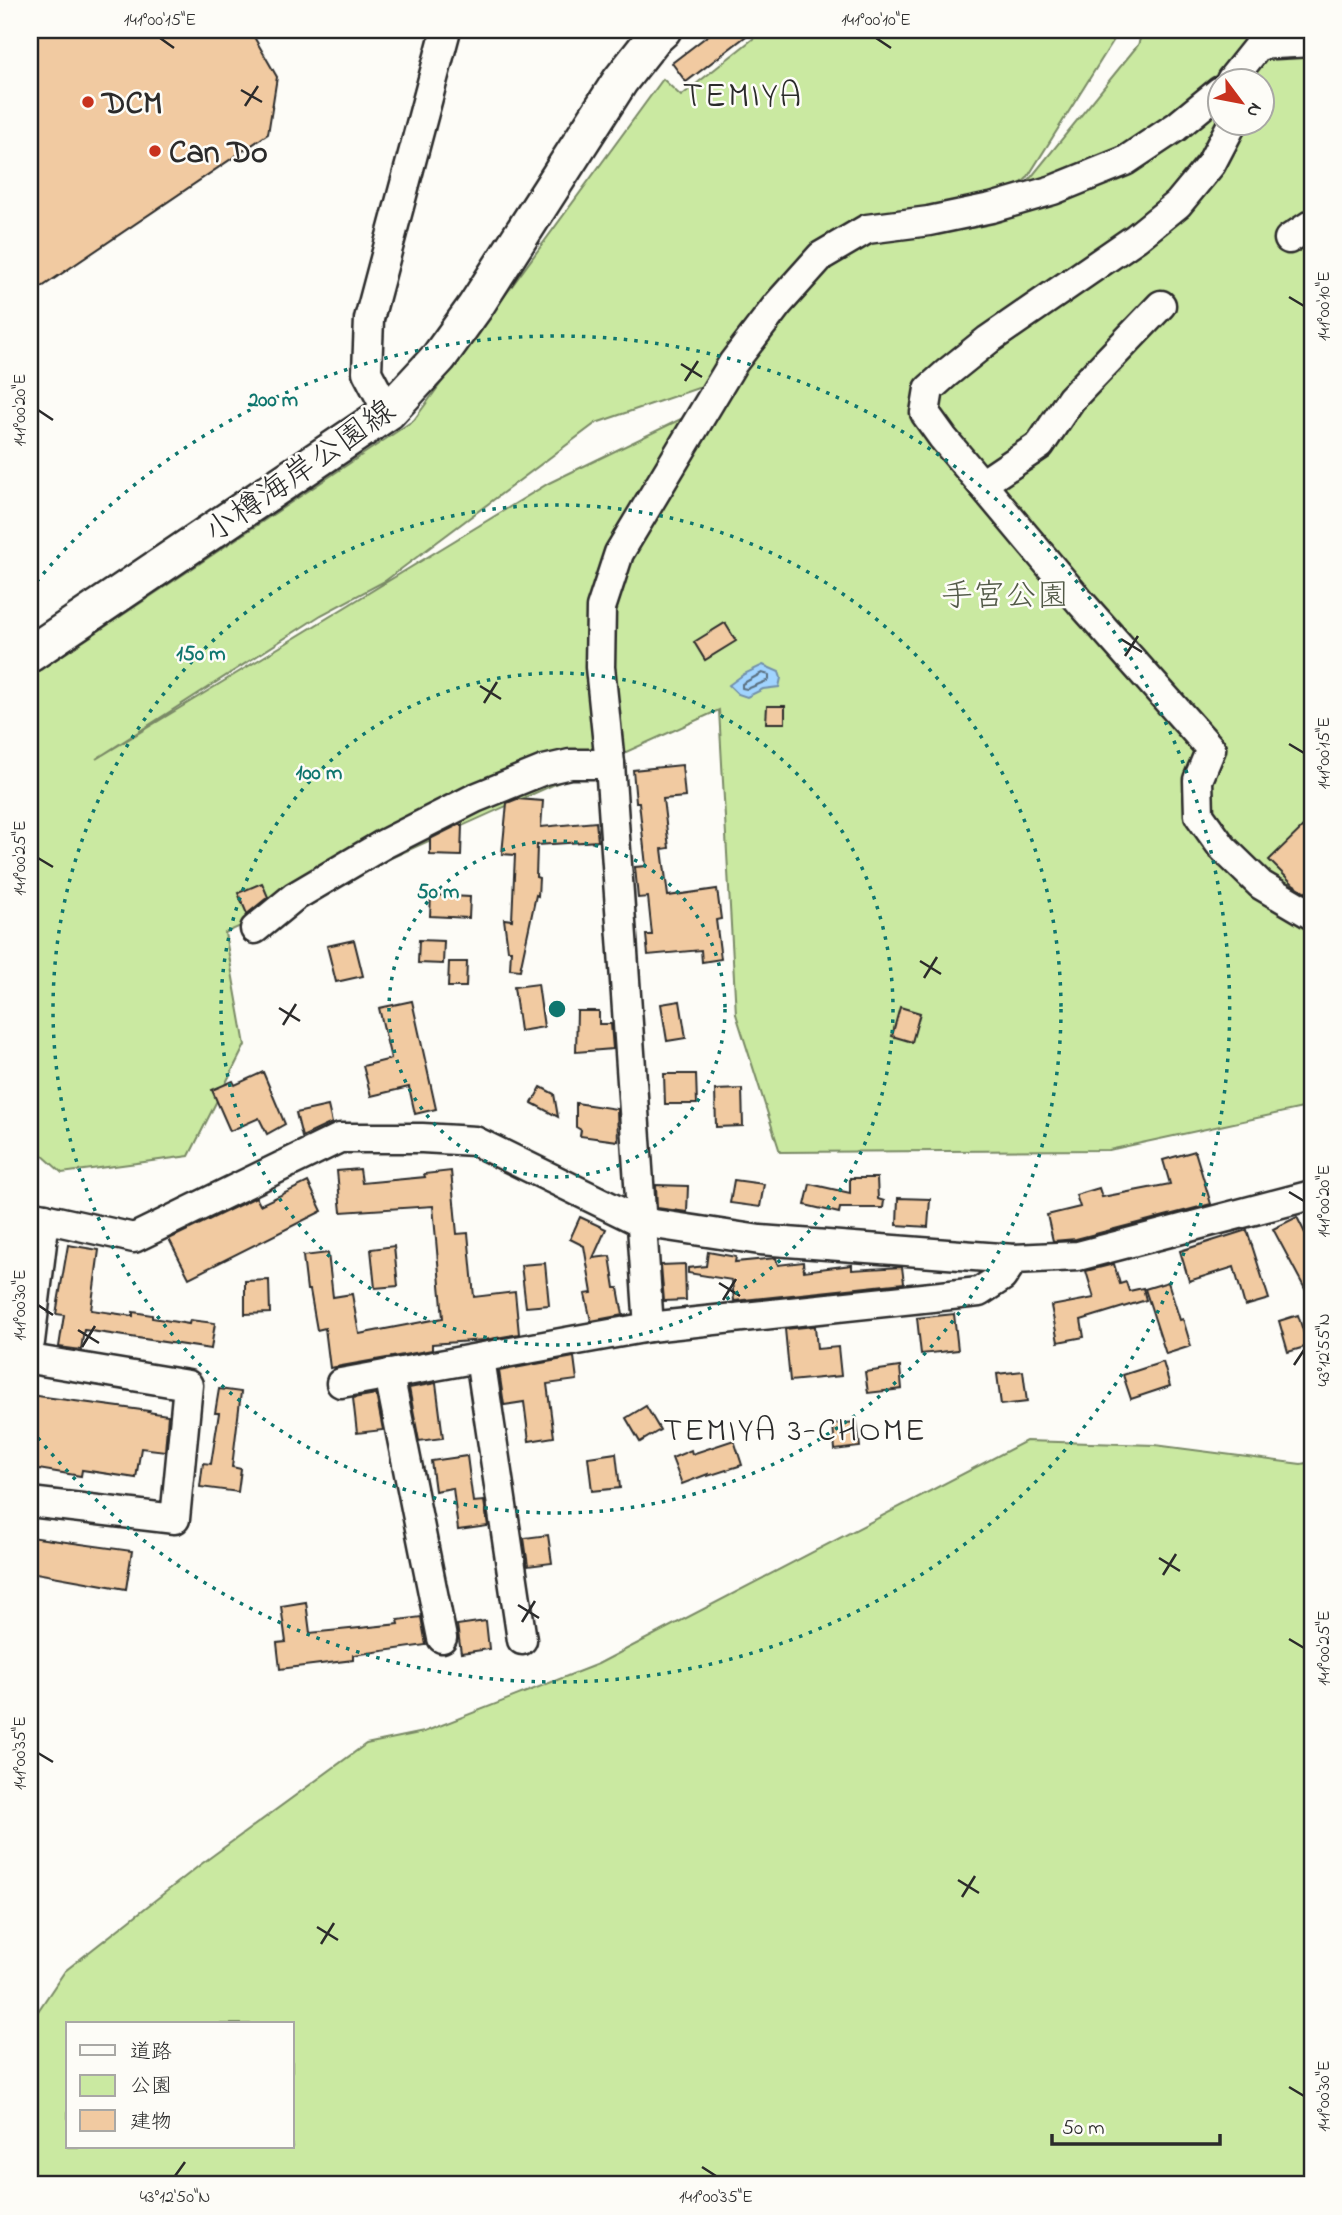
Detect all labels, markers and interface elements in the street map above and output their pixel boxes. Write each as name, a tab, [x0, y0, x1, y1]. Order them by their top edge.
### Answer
text: 141°00'15"E	[124, 8, 196, 34]
text: 141°00'10"E	[841, 8, 911, 34]
north arrow	[1206, 66, 1276, 136]
district label: TEMIYA	[683, 72, 803, 123]
place label: DCM	[100, 82, 162, 129]
marker: DCM	[80, 94, 96, 110]
text: N	[1238, 97, 1268, 122]
place label: Can Do	[169, 131, 268, 178]
marker: Can Do	[147, 143, 163, 159]
text: 141°00'10"E	[1312, 271, 1338, 341]
text: 141°00'20"E	[8, 373, 34, 446]
text: 200 m	[247, 386, 298, 416]
street label: 小樽海岸公園線	[196, 389, 406, 556]
park label: 手宮公園	[941, 574, 1069, 621]
text: 150 m	[176, 640, 226, 670]
text: 141°00'15"E	[1312, 717, 1338, 789]
text: 100 m	[296, 759, 342, 789]
text: 141°00'25"E	[8, 820, 34, 896]
text: 50 m	[417, 878, 459, 908]
centre of rings	[545, 997, 569, 1021]
text: 141°00'20"E	[1312, 1164, 1338, 1237]
text: 141°00'30"E	[8, 1269, 34, 1341]
text: 43°12'55"N	[1312, 1313, 1338, 1387]
district label: TEMIYA 3-CHOME	[663, 1408, 927, 1456]
text: 141°00'25"E	[1312, 1610, 1338, 1686]
text: 141°00'35"E	[8, 1716, 34, 1790]
legend	[66, 2022, 294, 2148]
text: 道路	[130, 2038, 172, 2068]
text: 141°00'30"E	[1312, 2060, 1338, 2132]
text: 公園	[130, 2072, 172, 2102]
scale bar	[1052, 2103, 1220, 2147]
text: 建物	[130, 2108, 172, 2138]
text: 50 m	[1062, 2114, 1105, 2144]
text: 43°12'50"N	[140, 2185, 210, 2211]
text: 141°00'35"E	[679, 2185, 753, 2211]

